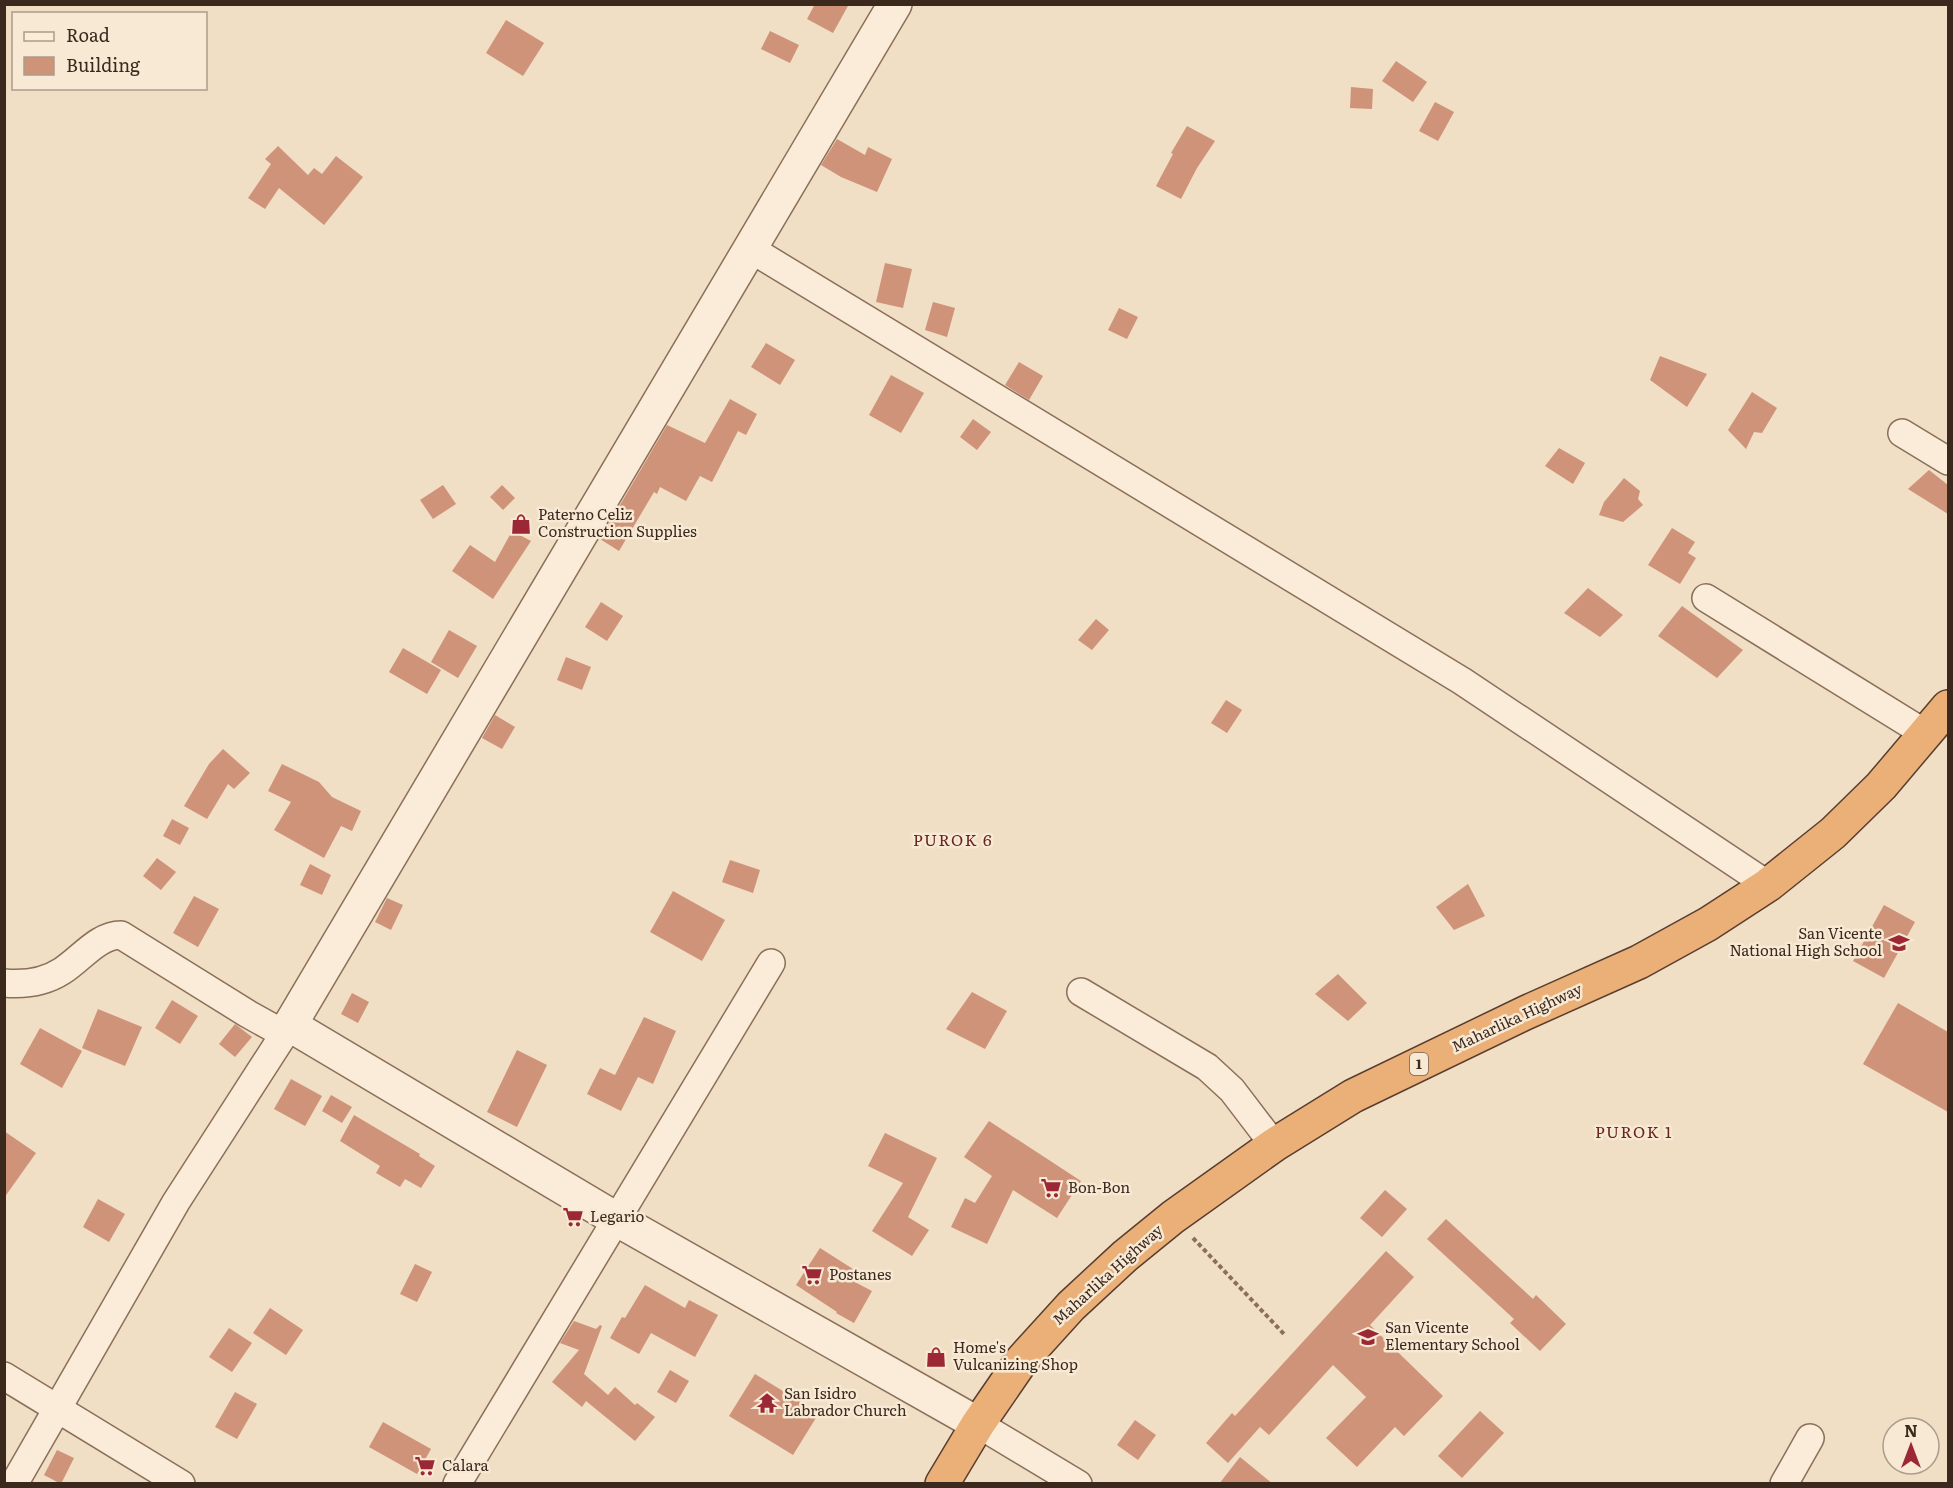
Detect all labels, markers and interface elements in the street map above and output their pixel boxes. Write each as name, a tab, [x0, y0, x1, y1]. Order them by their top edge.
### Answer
legend	[12, 12, 207, 90]
text: Road	[66, 21, 110, 48]
text: Building	[66, 51, 141, 78]
place label: Paterno Celiz Construction Supplies	[538, 502, 697, 542]
shop icon: Paterno Celiz Construction Supplies	[509, 512, 533, 536]
district label: PUROK 6	[913, 827, 993, 851]
place label: San Vicente National High School	[1730, 921, 1882, 961]
school or university icon: San Vicente National High School	[1887, 931, 1911, 955]
street label: Maharlika Highway	[1447, 976, 1586, 1057]
road number: 1	[1410, 1053, 1428, 1075]
district label: PUROK 1	[1595, 1119, 1673, 1143]
place label: Bon-Bon	[1068, 1175, 1130, 1198]
supermarket icon: Bon-Bon	[1039, 1176, 1063, 1200]
place label: Legario	[590, 1204, 645, 1227]
supermarket icon: Legario	[561, 1205, 585, 1229]
street label: Maharlika Highway	[1047, 1218, 1168, 1330]
place label: Postanes	[829, 1262, 891, 1285]
supermarket icon: Postanes	[800, 1263, 824, 1287]
place label: San Vicente Elementary School	[1385, 1315, 1520, 1355]
school or university icon: San Vicente Elementary School	[1356, 1325, 1380, 1349]
place label: Home's Vulcanizing Shop	[953, 1335, 1078, 1375]
shop icon: Home's Vulcanizing Shop	[924, 1345, 948, 1369]
place label: San Isidro Labrador Church	[784, 1381, 907, 1421]
temple icon: San Isidro Labrador Church	[755, 1391, 779, 1415]
north arrow	[1881, 1416, 1941, 1476]
text: N	[1904, 1418, 1918, 1442]
place label: Calara	[442, 1453, 489, 1476]
supermarket icon: Calara	[413, 1454, 437, 1478]

